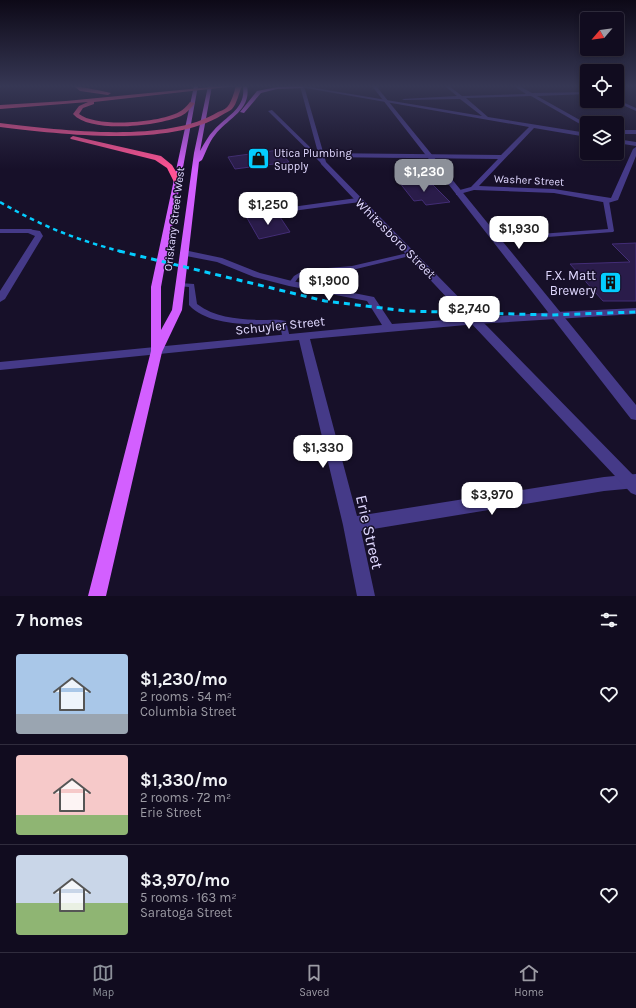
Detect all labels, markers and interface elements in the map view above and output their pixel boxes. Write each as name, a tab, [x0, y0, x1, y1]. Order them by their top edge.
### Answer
north arrow	[580, 12, 624, 56]
map controls	[580, 12, 624, 160]
button: locate	[580, 64, 624, 108]
button: layers	[580, 116, 624, 160]
shop icon: Utica Plumbing Supply	[245, 146, 271, 172]
place label: Utica Plumbing Supply	[274, 147, 352, 173]
pin: $1,230	[391, 159, 457, 193]
text: $1,230	[403, 164, 445, 179]
street label: Oriskany Street West	[162, 166, 187, 272]
street label: Washer Street	[493, 172, 564, 189]
pin: $1,250	[235, 192, 301, 226]
street label: Whitesboro Street	[352, 195, 439, 282]
text: $1,250	[248, 197, 288, 212]
pin: $1,930	[486, 216, 552, 250]
text: $1,930	[498, 221, 540, 236]
pin: $1,900	[296, 268, 362, 302]
place label: F.X. Matt Brewery	[545, 268, 596, 298]
building icon: F.X. Matt Brewery	[598, 269, 624, 295]
text: $1,900	[308, 273, 350, 288]
pin: $2,740	[436, 296, 502, 330]
text: $2,740	[448, 301, 490, 316]
street label: Schuyler Street	[234, 313, 326, 338]
pin: $1,330	[290, 435, 356, 469]
text: $1,330	[302, 440, 344, 455]
pin: $3,970	[459, 482, 525, 516]
text: $3,970	[471, 487, 513, 502]
street label: Erie Street	[352, 493, 387, 571]
icon: filters	[598, 609, 620, 631]
text: 7 homes	[16, 610, 83, 630]
text: $1,230/mo	[140, 669, 227, 689]
icon: home	[48, 670, 96, 718]
icon: heart	[598, 683, 620, 705]
text: 2 rooms · 54 m²	[140, 689, 232, 704]
text: Columbia Street	[140, 704, 236, 719]
text: $1,330/mo	[140, 770, 228, 790]
icon: home	[48, 771, 96, 819]
icon: heart	[598, 784, 620, 806]
text: 2 rooms · 72 m²	[140, 790, 231, 805]
text: Erie Street	[140, 805, 201, 820]
text: $3,970/mo	[140, 870, 230, 890]
icon: home	[48, 871, 96, 919]
icon: heart	[598, 884, 620, 906]
text: 5 rooms · 163 m²	[140, 890, 237, 905]
text: Saratoga Street	[140, 905, 232, 920]
tab: Map	[92, 962, 114, 999]
tab: Saved	[299, 962, 330, 999]
tab: Home	[514, 962, 544, 999]

